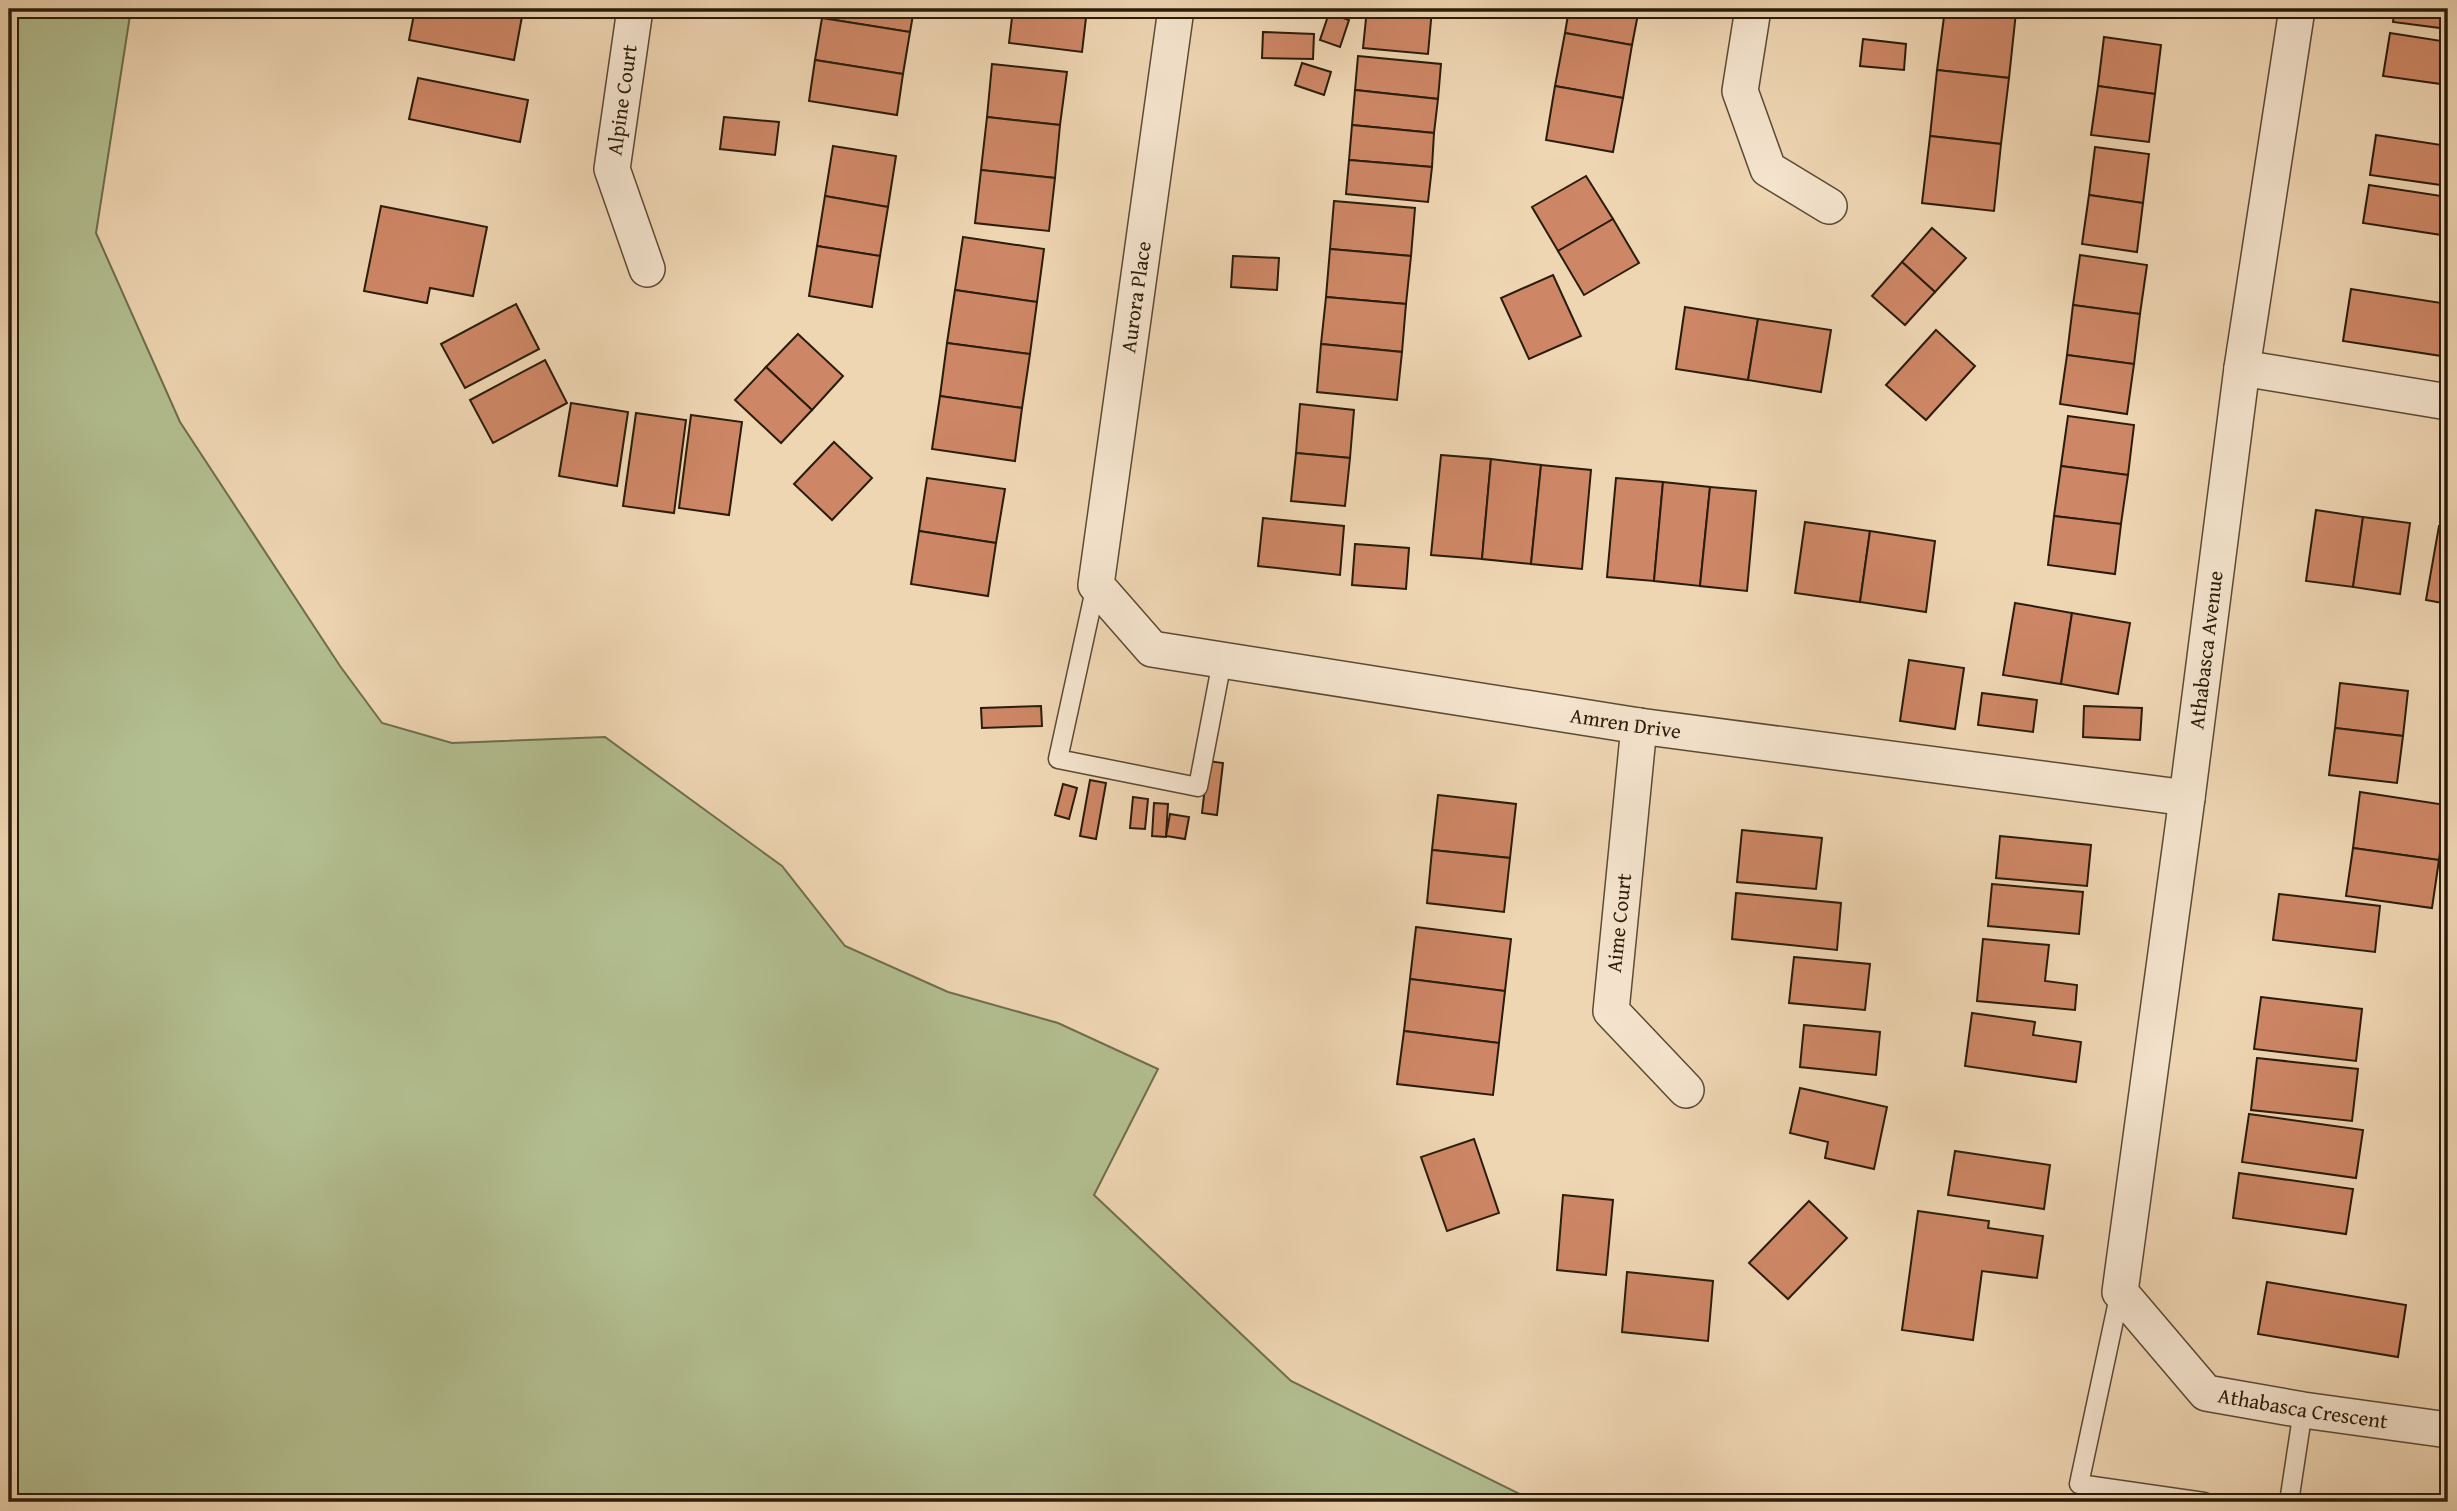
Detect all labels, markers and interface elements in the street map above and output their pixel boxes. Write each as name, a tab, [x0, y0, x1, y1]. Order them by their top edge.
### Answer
street label: Alpine Court	[598, 42, 645, 157]
street label: Aurora Place	[1112, 239, 1159, 355]
street label: Athabasca Avenue	[2180, 569, 2231, 731]
street label: Amren Drive	[1568, 699, 1683, 746]
street label: Aime Court	[1598, 871, 1639, 974]
street label: Athabasca Crescent	[2216, 1379, 2390, 1437]

